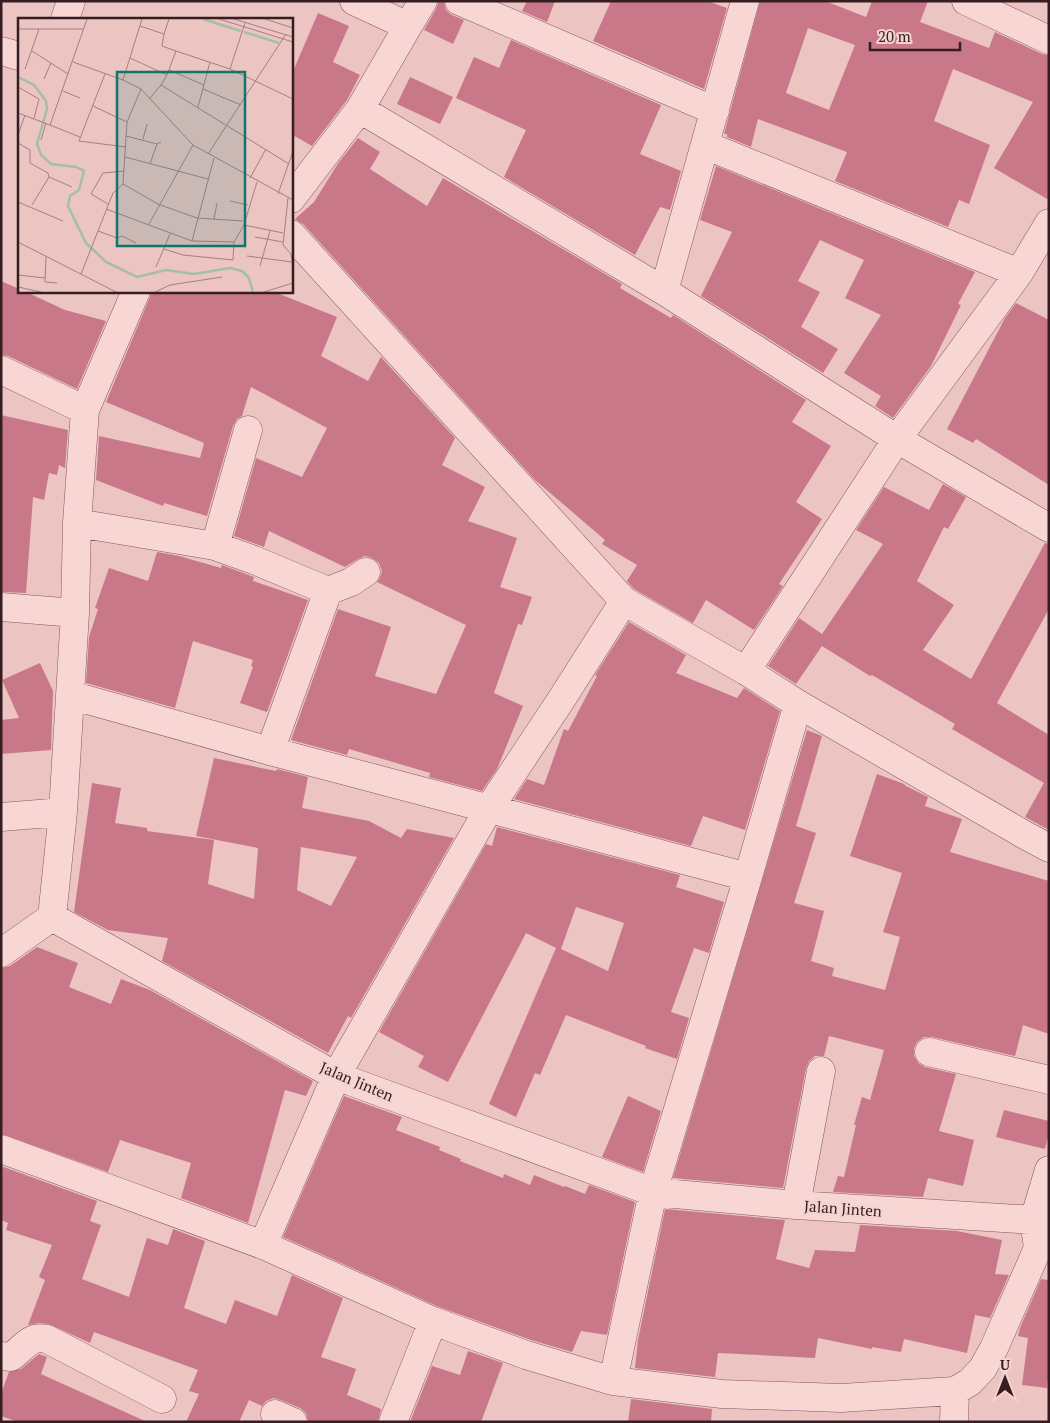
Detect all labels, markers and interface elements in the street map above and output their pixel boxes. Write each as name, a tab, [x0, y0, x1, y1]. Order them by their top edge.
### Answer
inset map	[18, 18, 292, 292]
scale bar	[870, 20, 960, 52]
text: 20 m	[878, 26, 911, 46]
street label: Jalan Jinten	[317, 1057, 397, 1105]
street label: Jalan Jinten	[803, 1195, 883, 1221]
north arrow	[980, 1353, 1030, 1403]
text: U	[1000, 1355, 1010, 1374]

